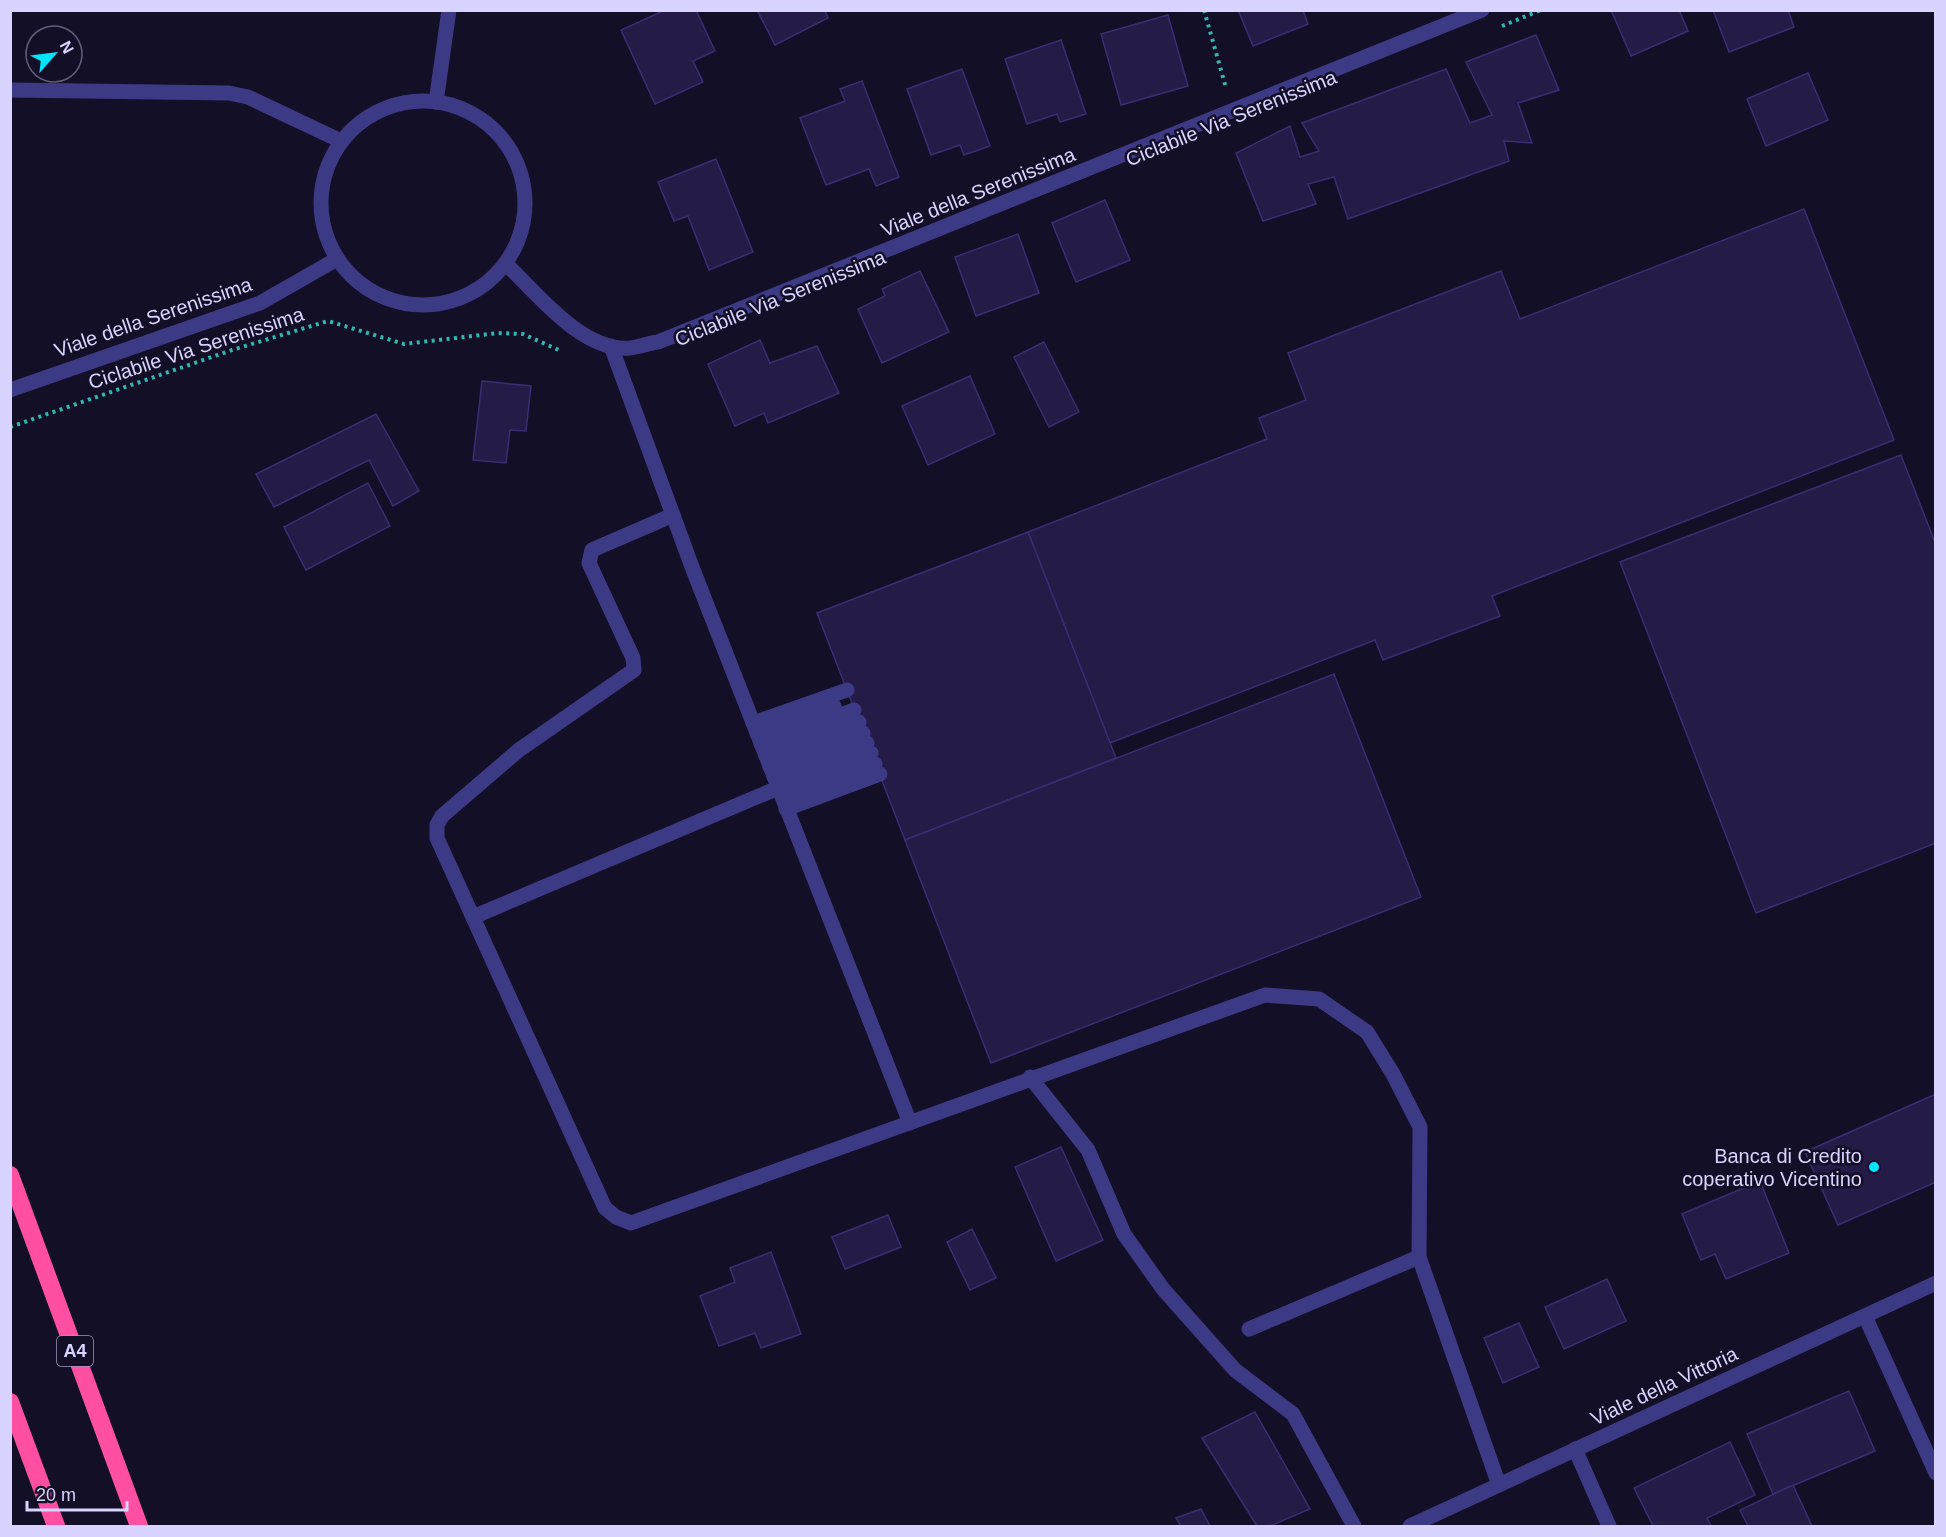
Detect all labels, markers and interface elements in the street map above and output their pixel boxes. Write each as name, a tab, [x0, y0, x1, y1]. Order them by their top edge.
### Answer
north arrow	[24, 24, 84, 84]
text: N	[57, 38, 77, 56]
street label: Ciclabile Via Serenissima	[1122, 65, 1340, 170]
street label: Viale della Serenissima	[878, 143, 1079, 241]
street label: Ciclabile Via Serenissima	[671, 245, 889, 350]
street label: Viale della Serenissima	[51, 273, 256, 361]
street label: Ciclabile Via Serenissima	[85, 302, 307, 393]
place label: Banca di Credito coperativo Vicentino	[1682, 1145, 1862, 1190]
marker: Banca di Credito coperativo Vicentino	[1867, 1160, 1881, 1174]
road number: A4	[57, 1336, 93, 1366]
street label: Viale della Vittoria	[1587, 1342, 1742, 1430]
scale bar	[27, 1474, 128, 1512]
text: 20 m	[36, 1485, 76, 1505]

